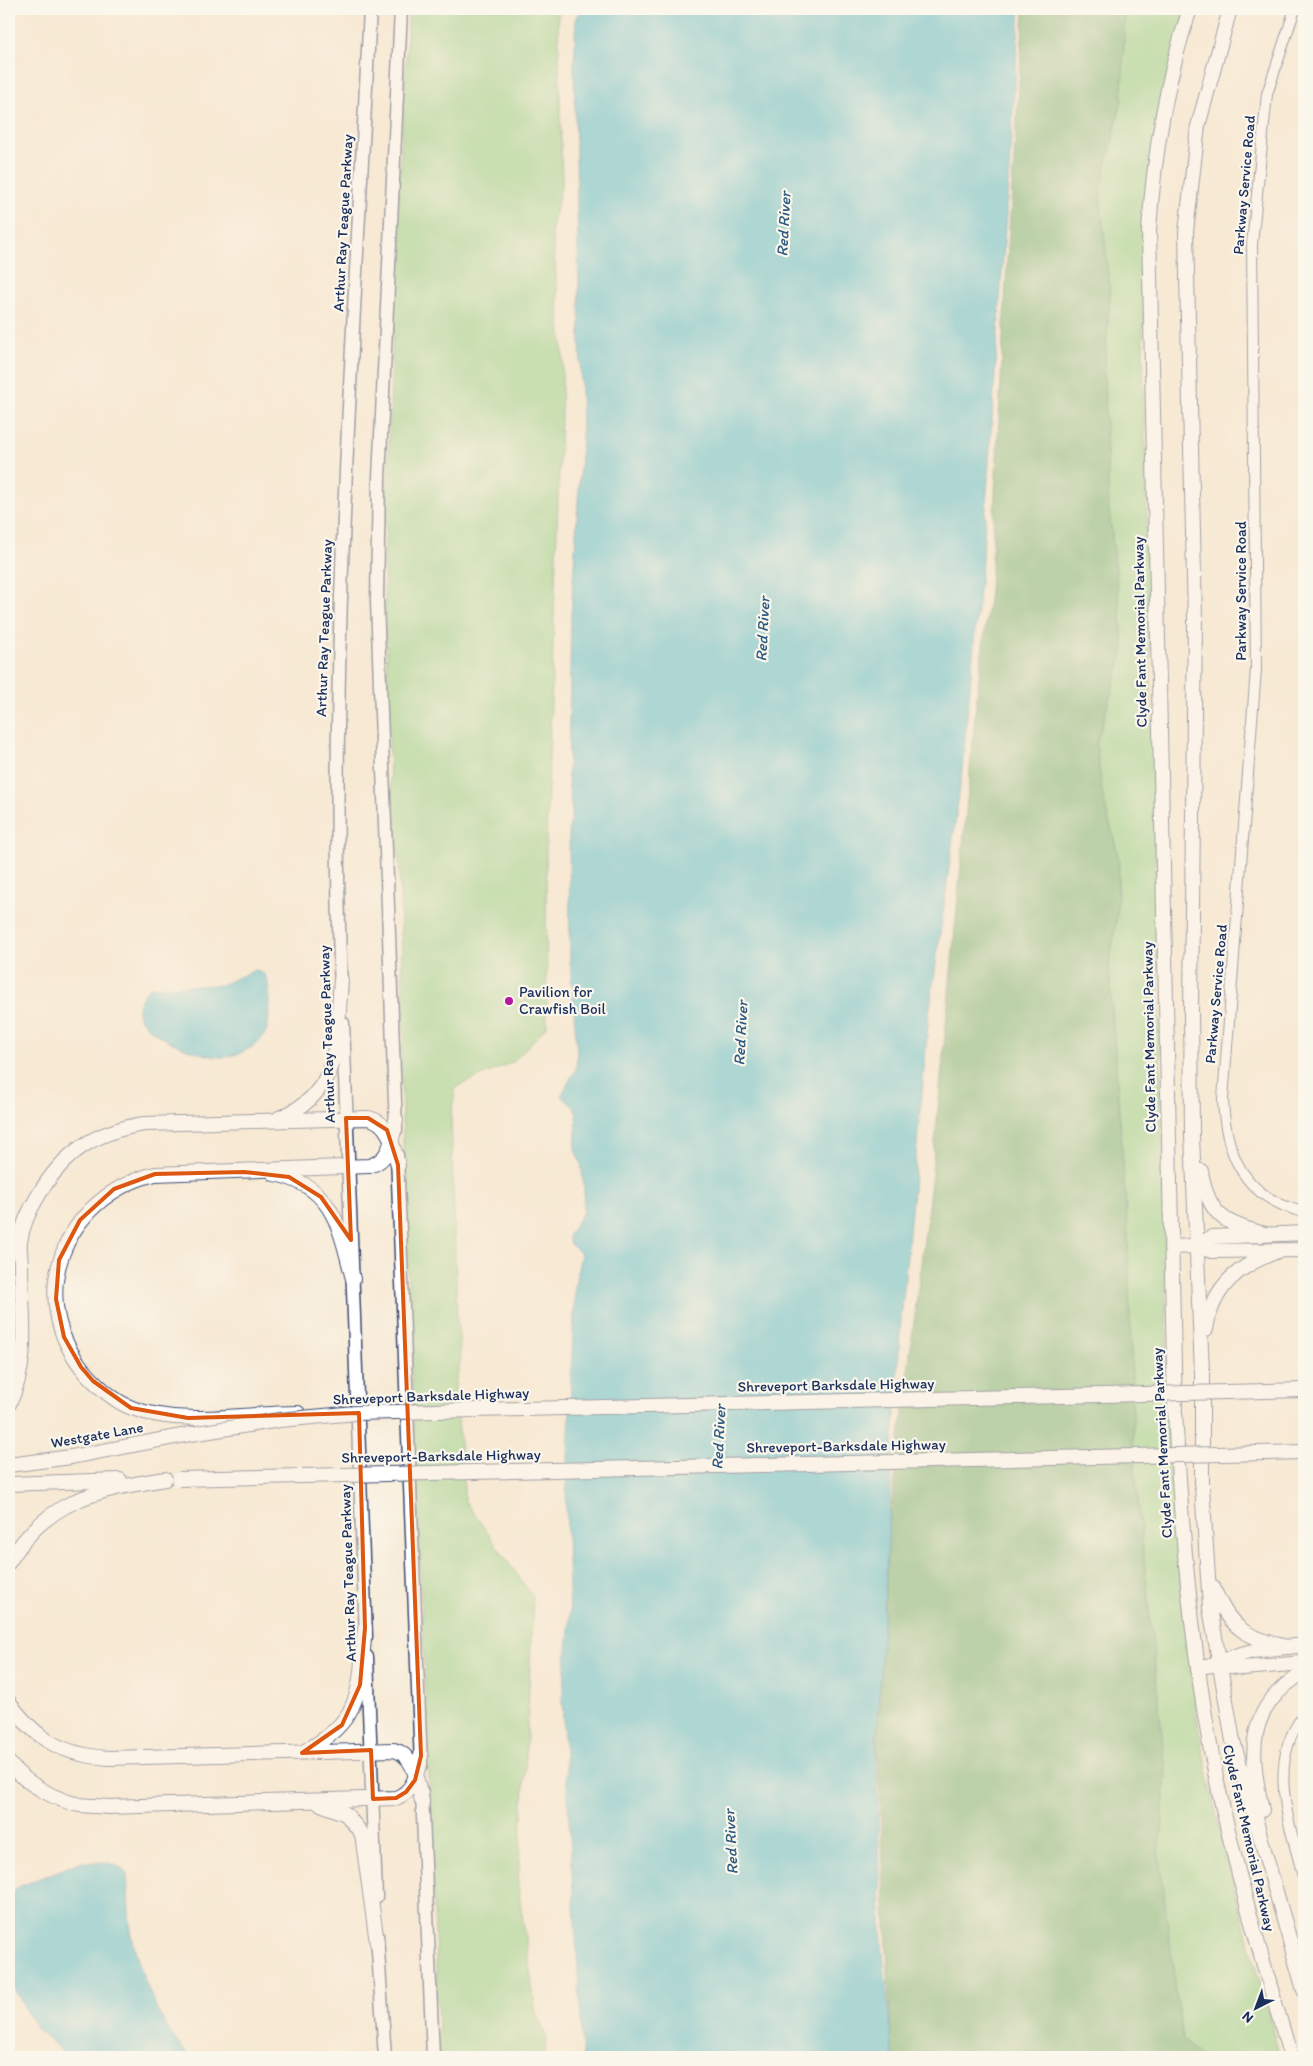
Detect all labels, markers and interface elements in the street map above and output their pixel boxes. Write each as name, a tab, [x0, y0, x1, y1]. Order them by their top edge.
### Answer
street label: Parkway Service Road	[1229, 115, 1259, 255]
street label: Arthur Ray Teague Parkway	[329, 134, 357, 312]
water label: Red River	[772, 189, 795, 257]
street label: Parkway Service Road	[1232, 521, 1250, 661]
street label: Clyde Fant Memorial Parkway	[1129, 536, 1151, 728]
street label: Arthur Ray Teague Parkway	[312, 539, 336, 717]
water label: Red River	[751, 594, 774, 662]
street label: Parkway Service Road	[1201, 924, 1231, 1064]
street label: Clyde Fant Memorial Parkway	[1138, 941, 1160, 1133]
street label: Arthur Ray Teague Parkway	[315, 945, 339, 1123]
place label: Pavilion for Crawfish Boil	[519, 983, 606, 1018]
marker: Pavilion for Crawfish Boil	[503, 995, 515, 1007]
water label: Red River	[729, 998, 752, 1066]
street label: Clyde Fant Memorial Parkway	[1148, 1347, 1176, 1539]
street label: Shreveport Barksdale Highway	[738, 1374, 934, 1396]
street label: Shreveport Barksdale Highway	[332, 1384, 530, 1408]
water label: Red River	[707, 1402, 730, 1470]
street label: Westgate Lane	[49, 1418, 145, 1452]
street label: Shreveport-Barksdale Highway	[746, 1435, 946, 1457]
street label: Shreveport-Barksdale Highway	[341, 1445, 541, 1467]
street label: Arthur Ray Teague Parkway	[336, 1484, 360, 1662]
street label: Clyde Fant Memorial Parkway	[1219, 1743, 1279, 1933]
water label: Red River	[719, 1807, 742, 1875]
north arrow	[1230, 1984, 1280, 2034]
text: N	[1238, 2008, 1257, 2027]

